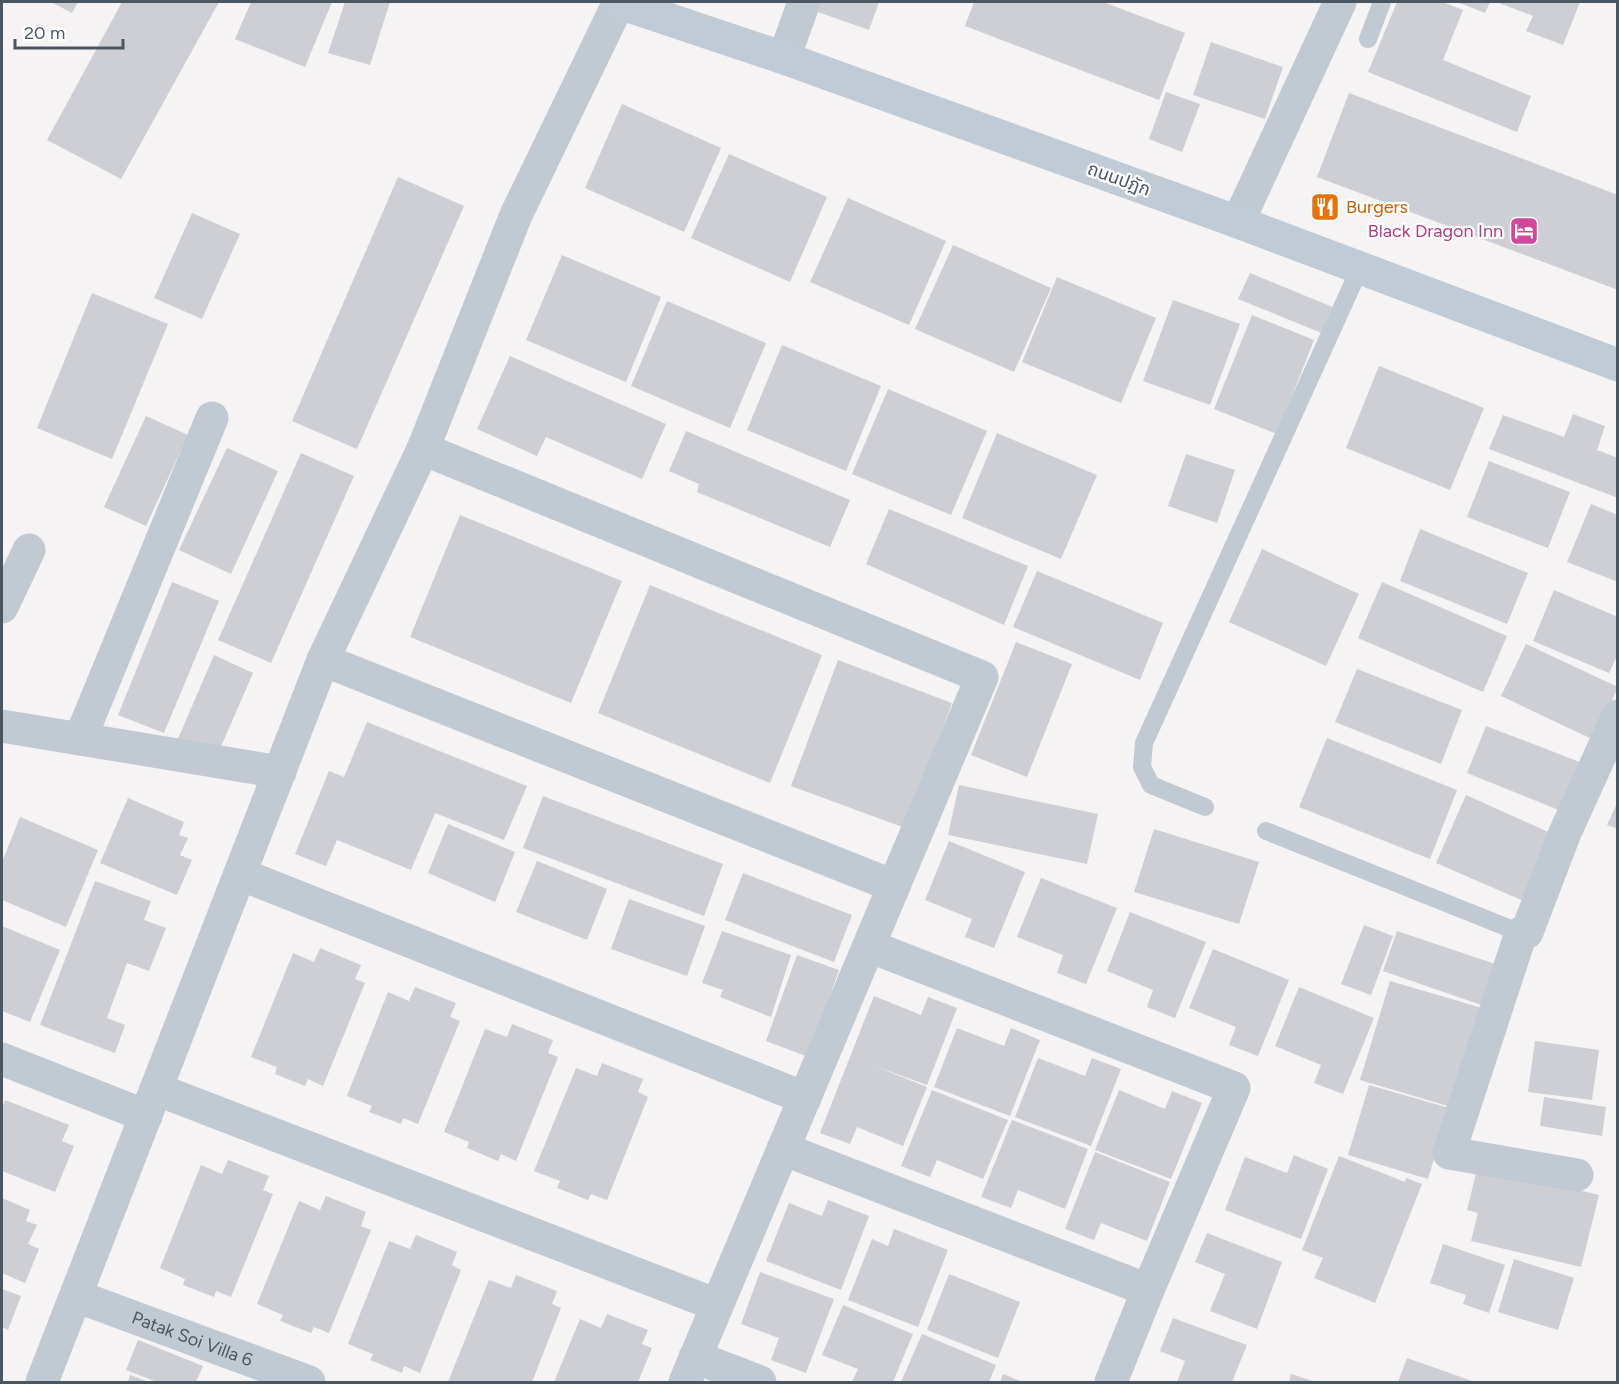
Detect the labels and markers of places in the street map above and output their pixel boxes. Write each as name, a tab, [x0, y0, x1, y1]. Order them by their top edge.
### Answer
restaurant icon: Burgers	[1309, 191, 1341, 223]
place label: Burgers	[1346, 196, 1408, 218]
hotel icon: Black Dragon Inn	[1508, 215, 1540, 247]
place label: Black Dragon Inn	[1368, 220, 1503, 242]

